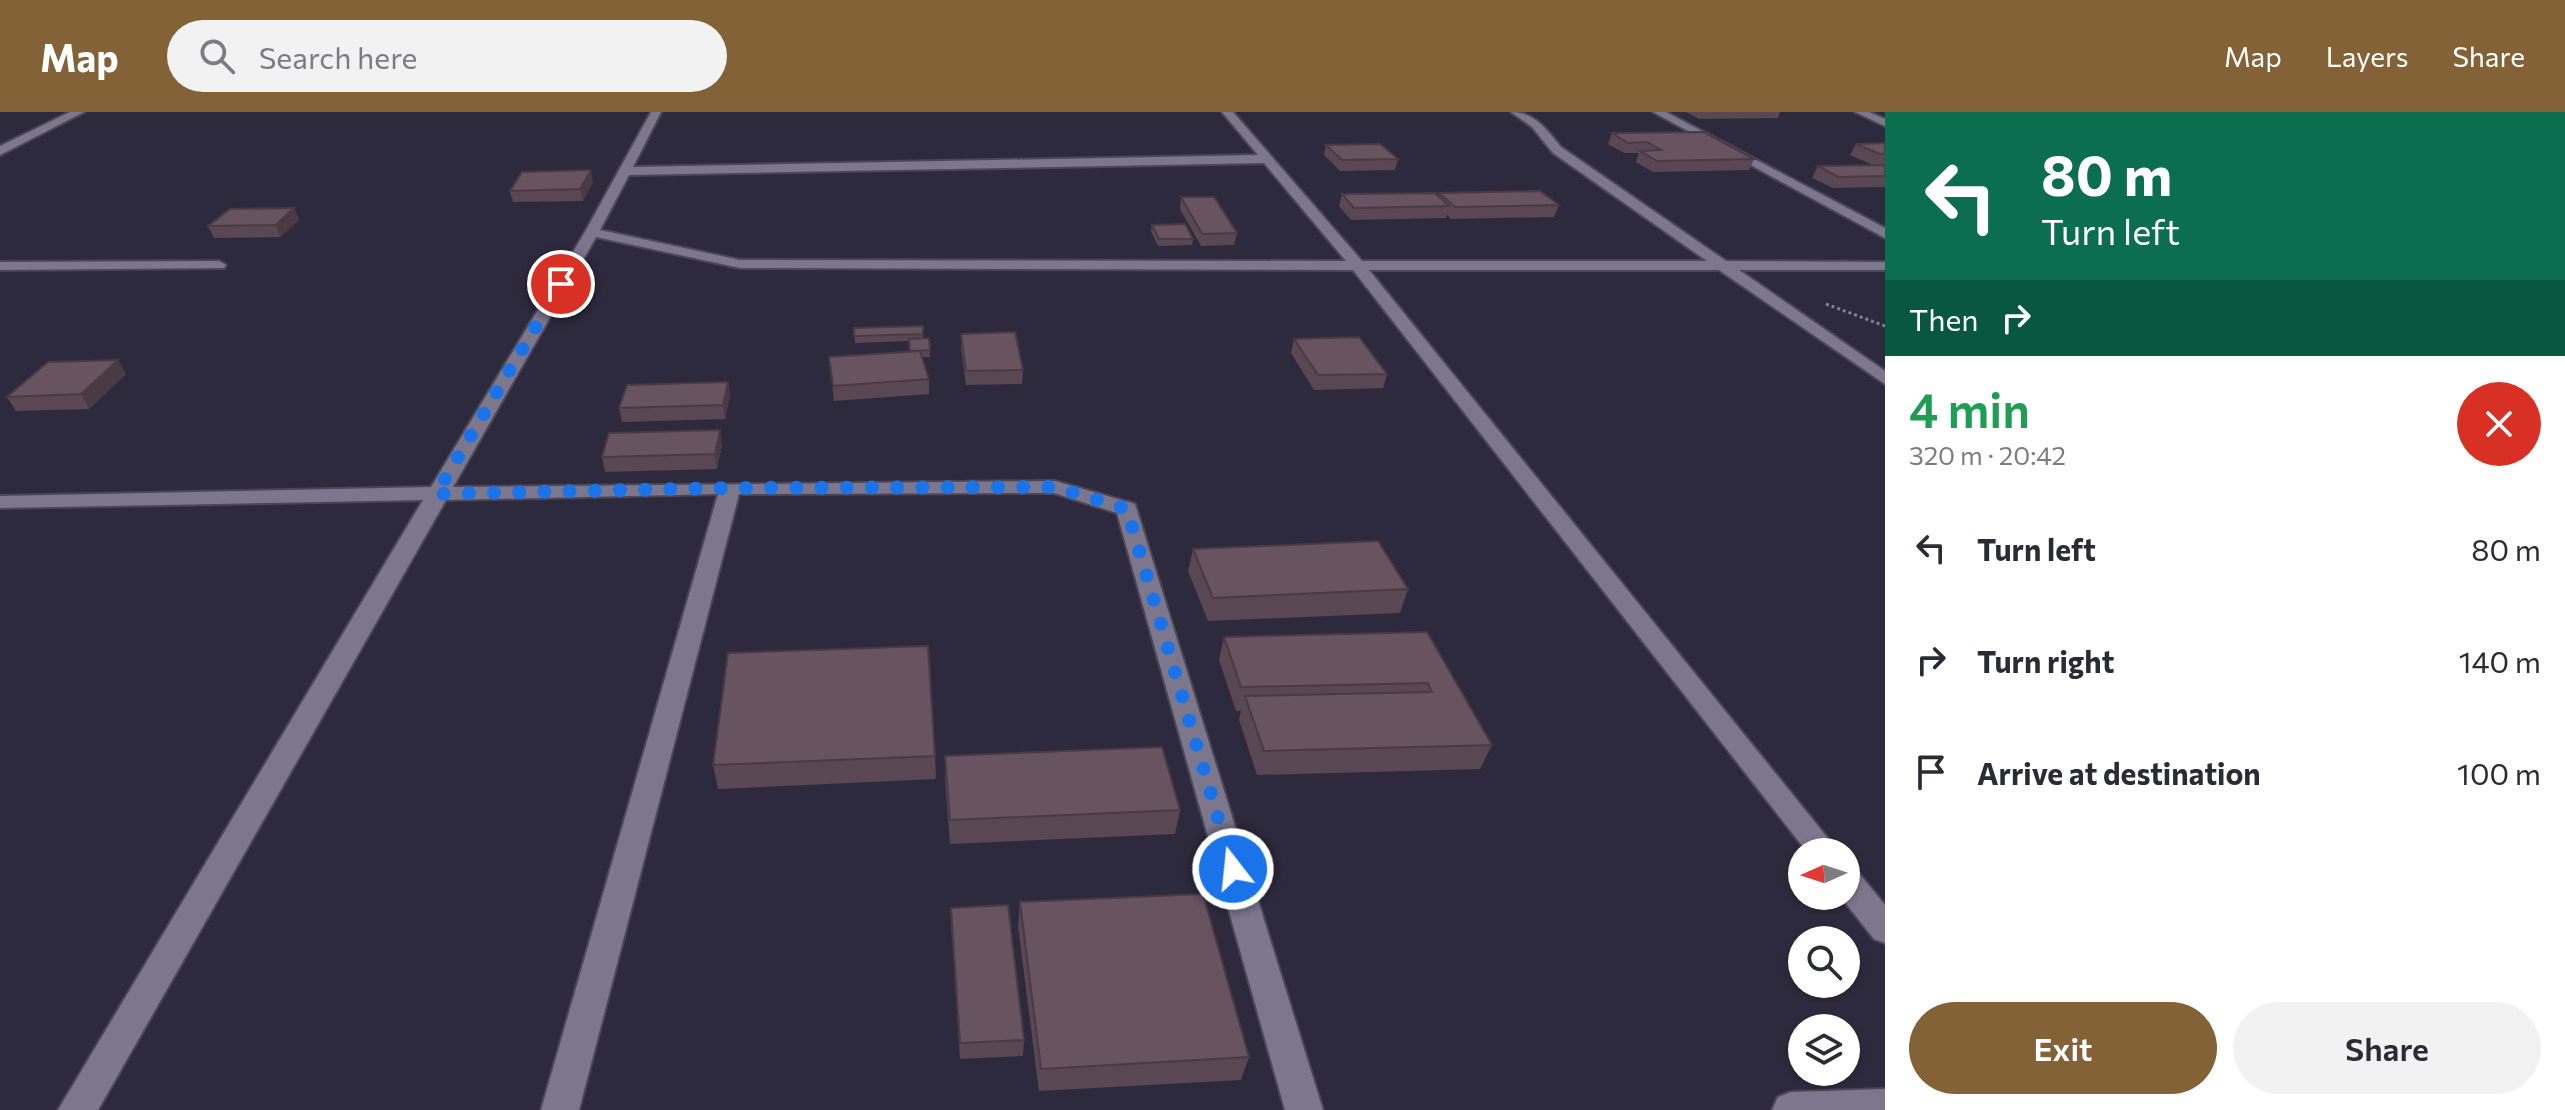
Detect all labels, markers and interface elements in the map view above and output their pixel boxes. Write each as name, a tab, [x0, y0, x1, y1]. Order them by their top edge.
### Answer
search box	[167, 20, 727, 92]
text: Map	[40, 33, 119, 80]
icon: search	[195, 34, 239, 78]
text: Search here	[259, 38, 417, 75]
text: Map	[2224, 39, 2282, 73]
text: Layers	[2326, 39, 2408, 73]
text: Share	[2452, 39, 2525, 73]
text: 80 m	[2041, 139, 2172, 208]
icon: left	[1909, 144, 2013, 248]
text: Turn left	[2041, 208, 2180, 252]
pin	[527, 250, 595, 318]
icon: arrive	[539, 262, 583, 306]
icon: right	[1994, 296, 2038, 340]
text: Then	[1909, 300, 1978, 337]
text: 4 min	[1909, 379, 2030, 438]
button: close	[2457, 382, 2541, 466]
text: 320 m · 20:42	[1909, 439, 2066, 470]
icon: left	[1909, 526, 1953, 570]
text: Turn left	[1977, 530, 2096, 567]
text: 80 m	[2471, 530, 2541, 567]
icon: right	[1909, 638, 1953, 682]
text: Turn right	[1977, 642, 2114, 679]
text: 140 m	[2459, 642, 2541, 679]
icon: arrive	[1909, 750, 1953, 794]
text: Arrive at destination	[1977, 754, 2261, 791]
text: 100 m	[2457, 754, 2541, 791]
position arrow	[1191, 827, 1275, 911]
north arrow	[1788, 838, 1860, 910]
map controls	[1788, 838, 1860, 1086]
button: search	[1788, 926, 1860, 998]
button: Exit	[1909, 1002, 2217, 1094]
button: Share	[2233, 1002, 2541, 1094]
button: layers	[1788, 1014, 1860, 1086]

